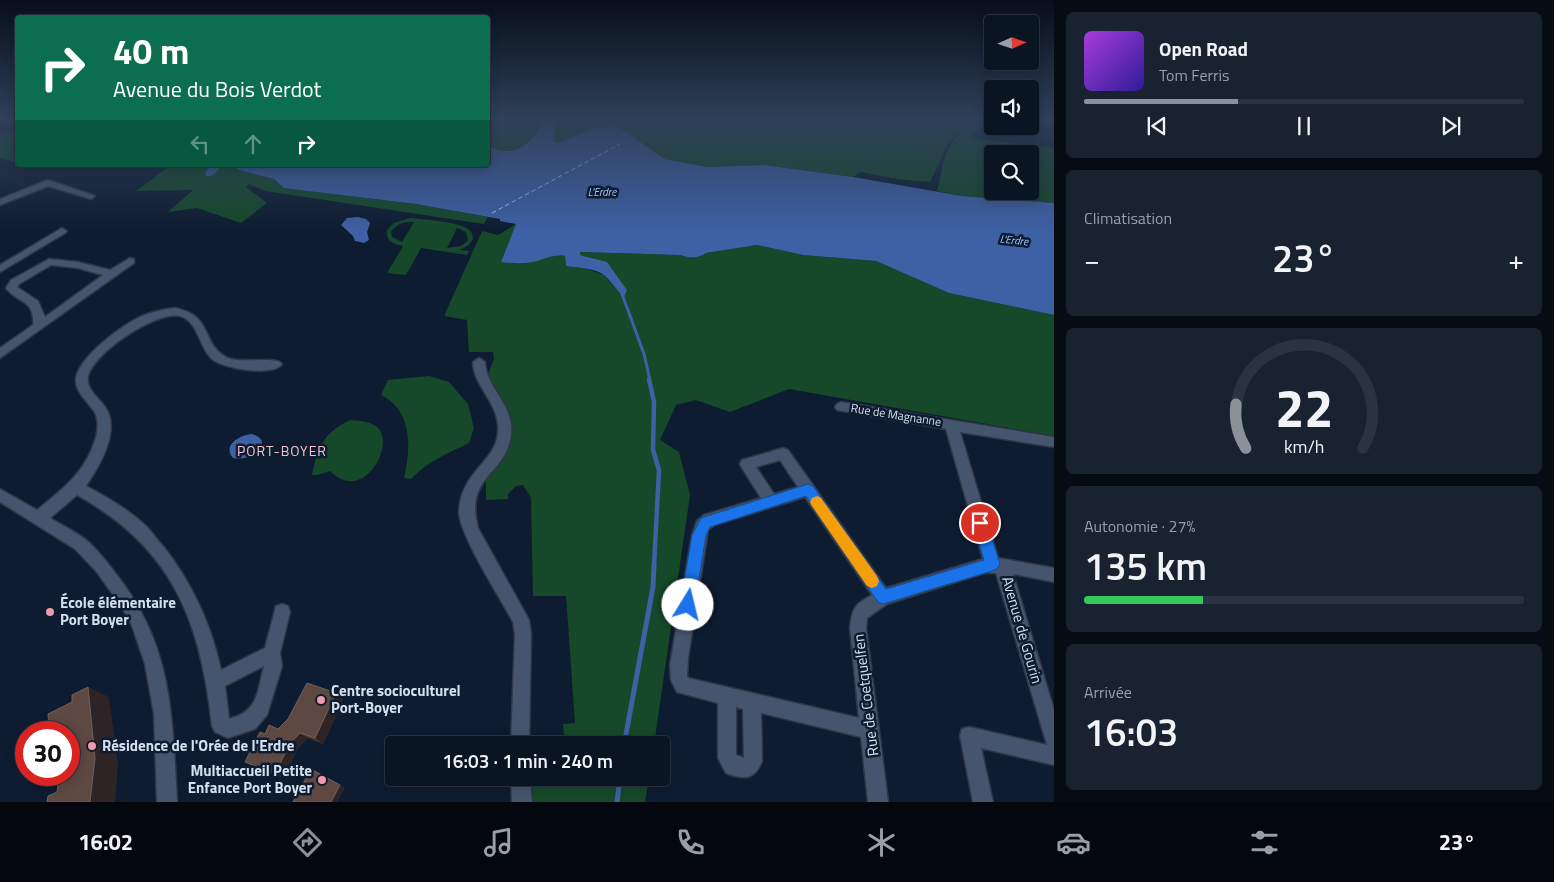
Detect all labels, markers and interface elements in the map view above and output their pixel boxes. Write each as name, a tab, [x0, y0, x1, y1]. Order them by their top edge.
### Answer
north arrow	[984, 15, 1039, 70]
map controls	[984, 15, 1039, 200]
text: 40 m	[113, 24, 189, 78]
text: Open Road	[1159, 34, 1248, 63]
icon: right	[30, 35, 95, 100]
text: Tom Ferris	[1159, 63, 1230, 87]
text: Avenue du Bois Verdot	[113, 72, 321, 106]
button: sound	[984, 80, 1039, 135]
icon: previous	[1143, 112, 1171, 140]
icon: pause	[1290, 112, 1318, 140]
icon: next	[1437, 112, 1465, 140]
icon: left	[186, 130, 214, 158]
icon: ahead	[239, 130, 267, 158]
icon: right	[292, 130, 320, 158]
button: search	[984, 145, 1039, 200]
water label: L'Erdre	[588, 184, 617, 200]
text: Climatisation	[1084, 206, 1172, 230]
text: 23°	[1272, 229, 1336, 287]
water label: L'Erdre	[999, 231, 1030, 250]
text: −	[1084, 238, 1100, 281]
text: +	[1508, 238, 1524, 281]
text: 22	[1275, 368, 1333, 447]
street label: Rue de Magnanne	[850, 398, 943, 431]
text: km/h	[1284, 433, 1324, 460]
district label: PORT-BOYER	[237, 440, 327, 461]
pin	[959, 502, 1001, 544]
icon: arrive	[966, 509, 994, 537]
text: Autonomie · 27%	[1084, 514, 1196, 538]
text: 135 km	[1084, 537, 1207, 595]
street label: Avenue de Gourin	[996, 573, 1049, 686]
position arrow	[661, 578, 713, 630]
place label: École élémentaire Port Boyer	[60, 591, 176, 631]
marker: École élémentaire Port Boyer	[44, 606, 56, 618]
street label: Rue de Coetquelfen	[847, 633, 884, 757]
place label: Centre socioculturel Port-Boyer	[331, 679, 461, 719]
text: Arrivée	[1084, 680, 1132, 704]
marker: Centre socioculturel Port-Boyer	[315, 694, 327, 706]
text: 16:03	[1084, 703, 1178, 761]
speed limit sign: 30	[15, 721, 80, 786]
place label: Résidence de l'Orée de l'Erdre	[102, 734, 295, 757]
marker: Résidence de l'Orée de l'Erdre	[86, 740, 98, 752]
text: 16:03 · 1 min · 240 m	[442, 746, 613, 775]
place label: Multiaccueil Petite Enfance Port Boyer	[188, 759, 312, 799]
marker: Multiaccueil Petite Enfance Port Boyer	[316, 774, 328, 786]
text: 16:02	[78, 825, 133, 859]
icon: directions	[290, 825, 325, 860]
icon: music	[481, 825, 516, 860]
icon: phone	[673, 825, 708, 860]
icon: climate	[864, 825, 899, 860]
icon: car	[1056, 825, 1091, 860]
icon: filters	[1247, 825, 1282, 860]
text: 23°	[1439, 825, 1476, 859]

